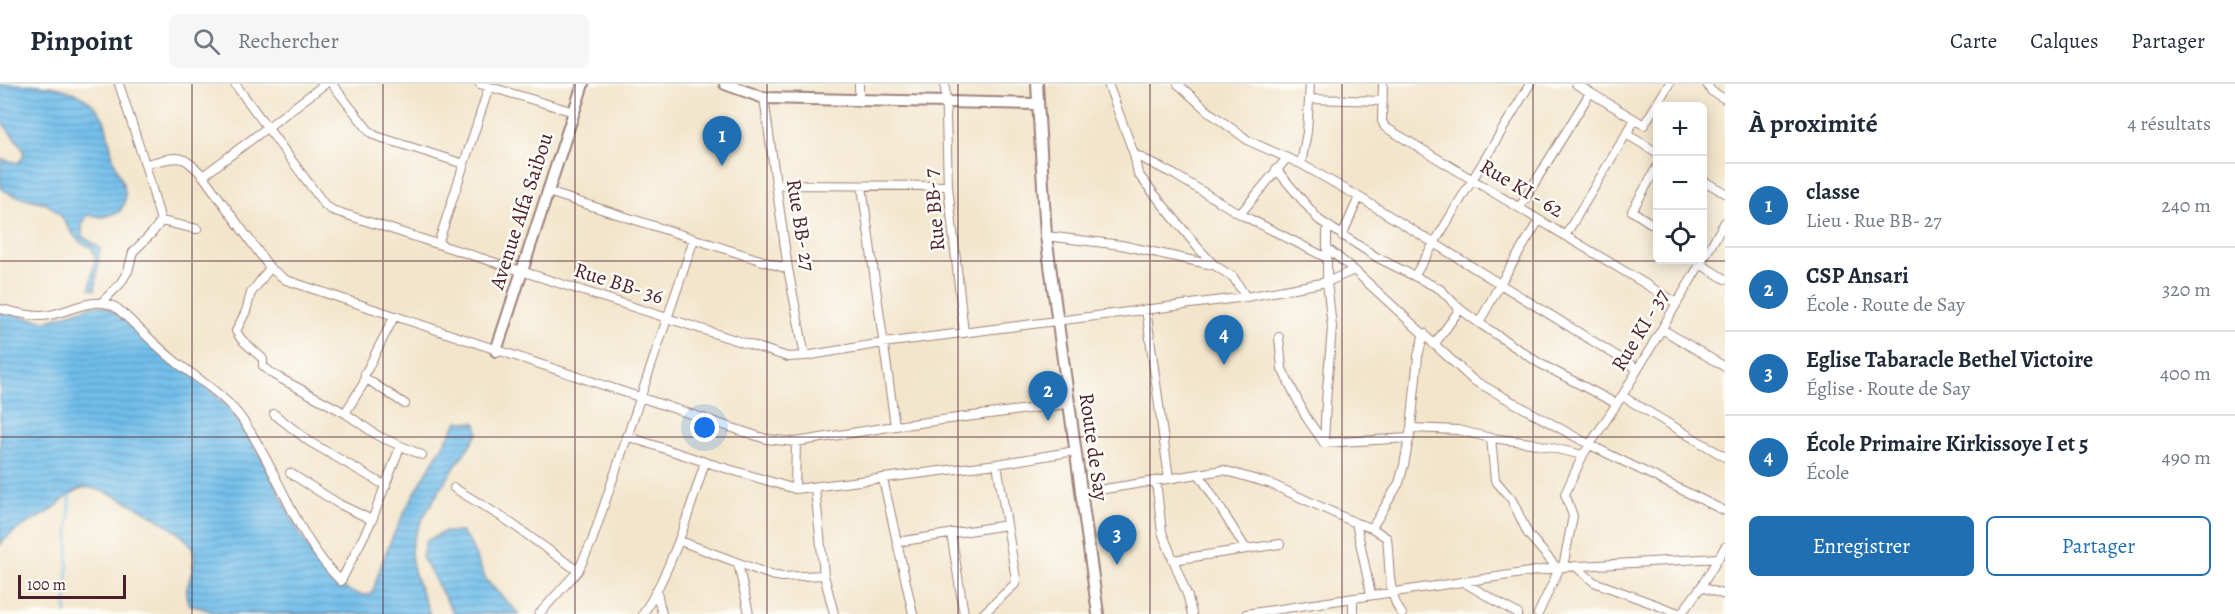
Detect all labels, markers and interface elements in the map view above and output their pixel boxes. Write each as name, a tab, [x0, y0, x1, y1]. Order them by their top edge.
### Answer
search box	[169, 14, 589, 68]
text: Pinpoint	[30, 22, 133, 60]
icon: search	[190, 25, 223, 58]
text: Rechercher	[238, 26, 339, 56]
text: Carte	[1950, 27, 1997, 55]
text: Calques	[2030, 27, 2098, 55]
text: Partager	[2131, 27, 2205, 55]
map controls	[1653, 102, 1707, 264]
button: +	[1653, 102, 1707, 156]
text: À proximité	[1749, 106, 1878, 141]
text: 4 résultats	[2127, 110, 2211, 137]
pin: 1	[702, 116, 742, 166]
street label: Avenue Alfa Saibou	[482, 128, 560, 294]
street label: Rue KI - 62	[1475, 152, 1569, 224]
button: −	[1653, 156, 1707, 210]
street label: Rue BB- 7	[916, 167, 952, 252]
street label: Rue BB- 27	[780, 177, 822, 273]
text: classe	[1806, 177, 1860, 207]
text: 1	[1765, 192, 1772, 219]
text: 240 m	[2161, 192, 2211, 219]
text: Lieu · Rue BB- 27	[1806, 207, 1942, 234]
button: locate	[1653, 210, 1707, 264]
street label: Rue BB- 36	[571, 255, 668, 311]
text: CSP Ansari	[1806, 261, 1909, 291]
text: 2	[1764, 276, 1773, 303]
text: 320 m	[2162, 276, 2211, 303]
street label: Rue KI - 37	[1605, 284, 1676, 376]
text: École · Route de Say	[1806, 291, 1965, 318]
pin: 4	[1204, 316, 1244, 365]
text: Eglise Tabaracle Bethel Victoire	[1806, 345, 2093, 375]
text: 3	[1764, 360, 1773, 387]
text: 400 m	[2160, 360, 2211, 387]
pin: 2	[1028, 372, 1068, 421]
text: Église · Route de Say	[1806, 375, 1970, 402]
street label: Route de Say	[1073, 391, 1116, 503]
your location	[690, 413, 719, 442]
text: École Primaire Kirkissoye I et 5	[1806, 429, 2088, 459]
text: 4	[1764, 444, 1773, 471]
text: 490 m	[2162, 444, 2211, 471]
text: École	[1806, 459, 1849, 486]
pin: 3	[1098, 516, 1136, 565]
button: Enregistrer	[1749, 516, 1974, 576]
button: Partager	[1986, 516, 2211, 576]
scale bar	[18, 572, 126, 600]
text: 100 m	[27, 574, 66, 596]

